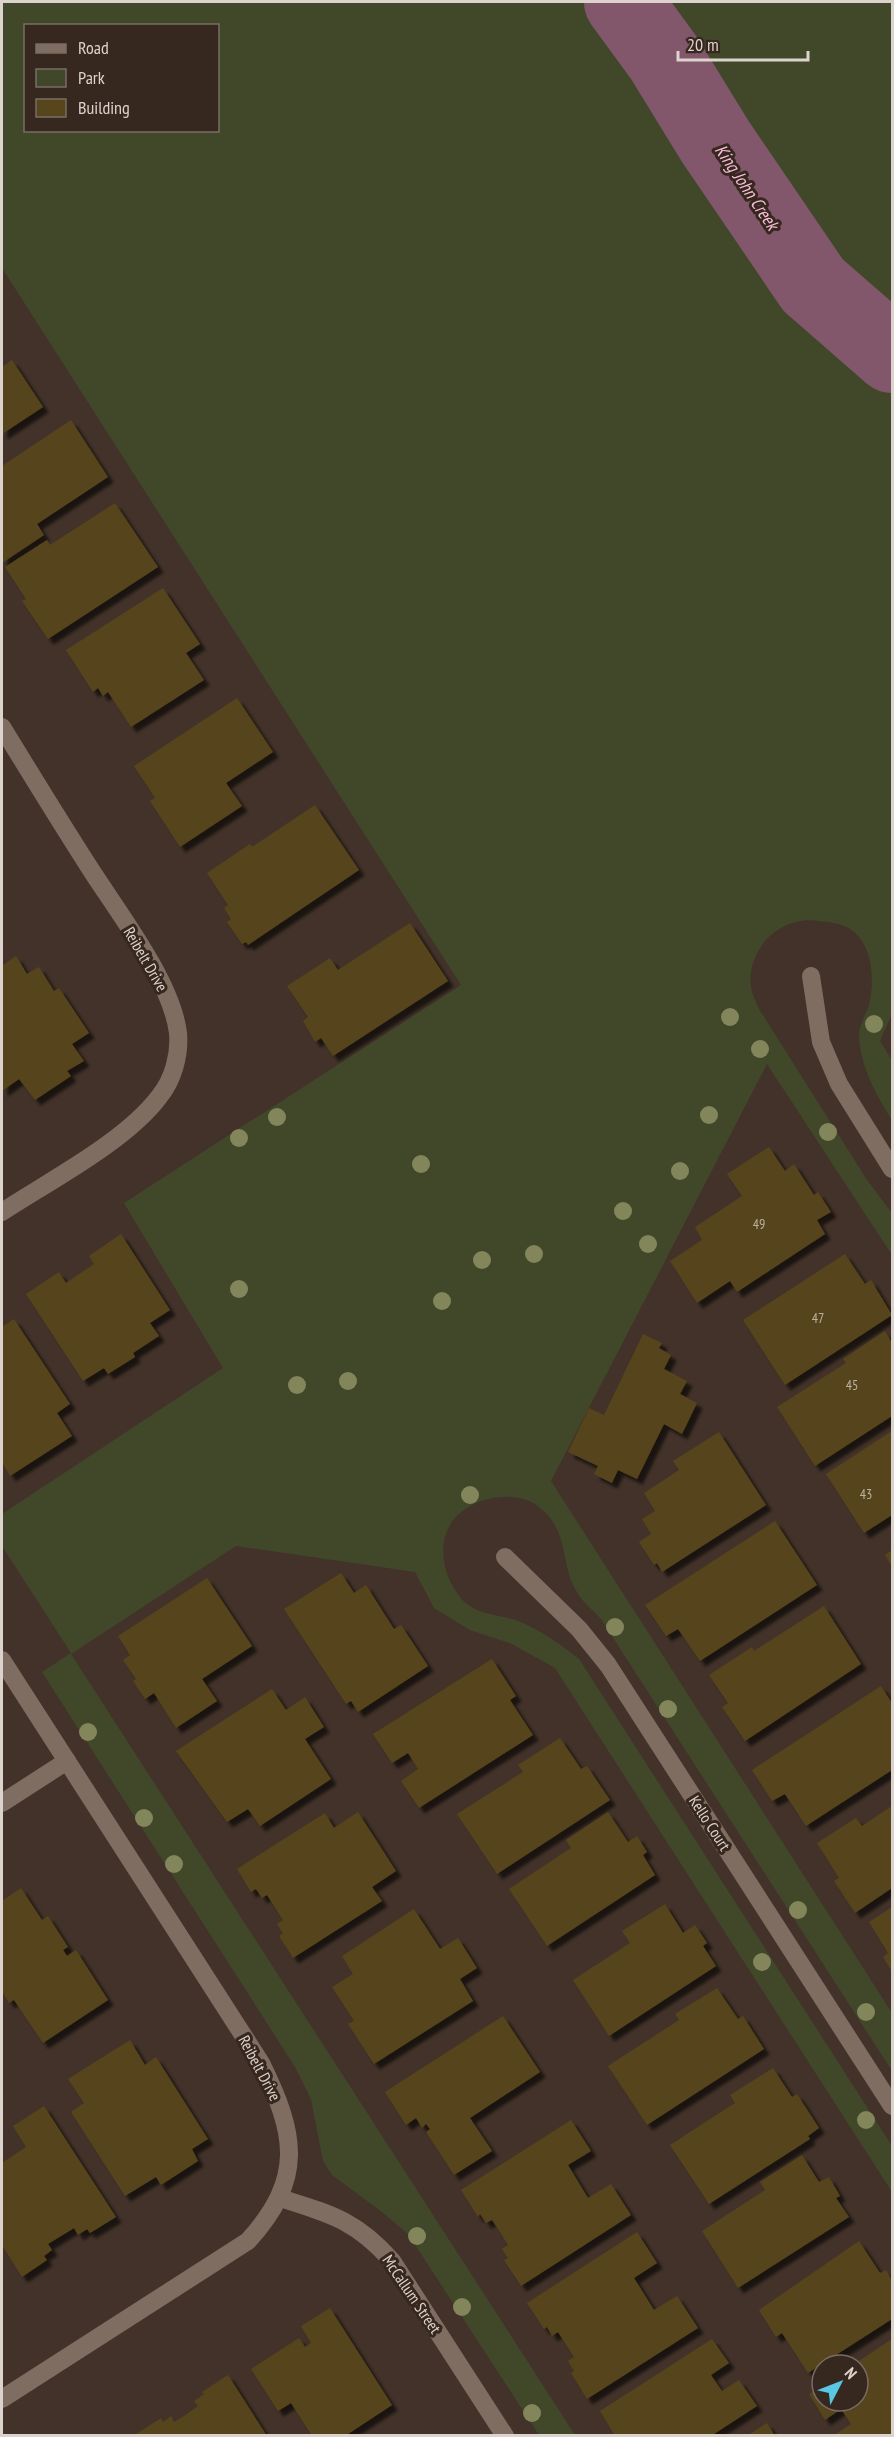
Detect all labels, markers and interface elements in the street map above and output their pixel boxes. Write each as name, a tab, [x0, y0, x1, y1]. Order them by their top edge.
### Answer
legend	[24, 24, 219, 132]
scale bar	[678, 24, 808, 62]
text: 20 m	[687, 33, 719, 56]
text: Road	[78, 36, 109, 59]
text: Park	[78, 66, 105, 89]
text: Building	[78, 96, 130, 119]
water label: King John Creek	[710, 140, 785, 236]
street label: Reibelt Drive	[120, 923, 172, 995]
house number: 49	[753, 1215, 765, 1233]
house number: 47	[812, 1309, 824, 1327]
house number: 45	[846, 1376, 858, 1394]
house number: 43	[860, 1485, 872, 1503]
street label: Kello Court	[685, 1792, 735, 1855]
street label: Reibelt Drive	[234, 2032, 286, 2104]
street label: McCallum Street	[378, 2251, 446, 2338]
north arrow	[810, 2353, 870, 2413]
text: N	[841, 2363, 861, 2383]

